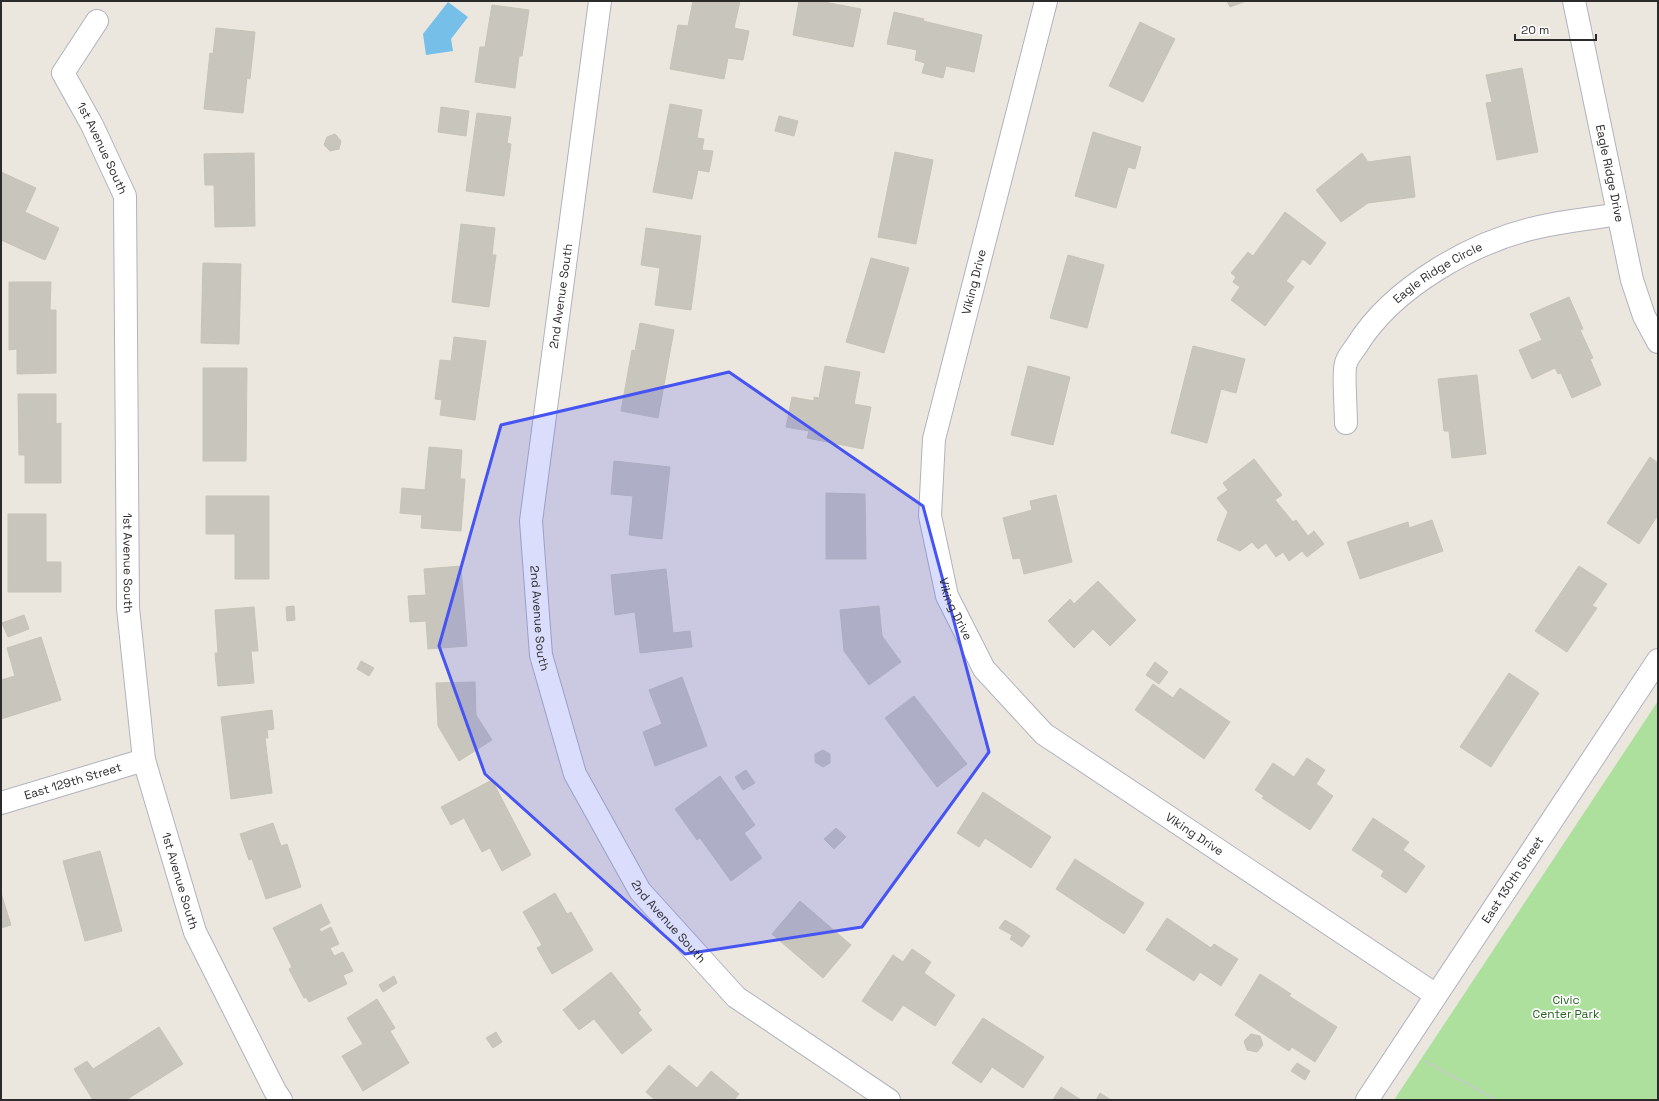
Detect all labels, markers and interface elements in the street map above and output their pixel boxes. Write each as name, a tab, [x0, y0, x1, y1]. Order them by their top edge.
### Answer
scale bar	[1515, 16, 1596, 42]
text: 20 m	[1521, 22, 1549, 38]
street label: 1st Avenue South	[73, 99, 131, 197]
street label: Eagle Ridge Drive	[1592, 123, 1628, 224]
street label: Eagle Ridge Circle	[1390, 239, 1485, 307]
street label: 2nd Avenue South	[546, 243, 576, 349]
street label: Viking Drive	[958, 248, 990, 316]
street label: 1st Avenue South	[119, 513, 136, 614]
street label: 2nd Avenue South	[526, 565, 553, 673]
street label: Viking Drive	[935, 576, 976, 643]
street label: East 129th Street	[22, 759, 123, 804]
street label: Viking Drive	[1162, 809, 1227, 859]
street label: 1st Avenue South	[158, 831, 202, 931]
street label: East 130th Street	[1478, 833, 1547, 926]
street label: 2nd Avenue South	[627, 877, 709, 966]
park label: Civic Center Park	[1533, 992, 1600, 1022]

